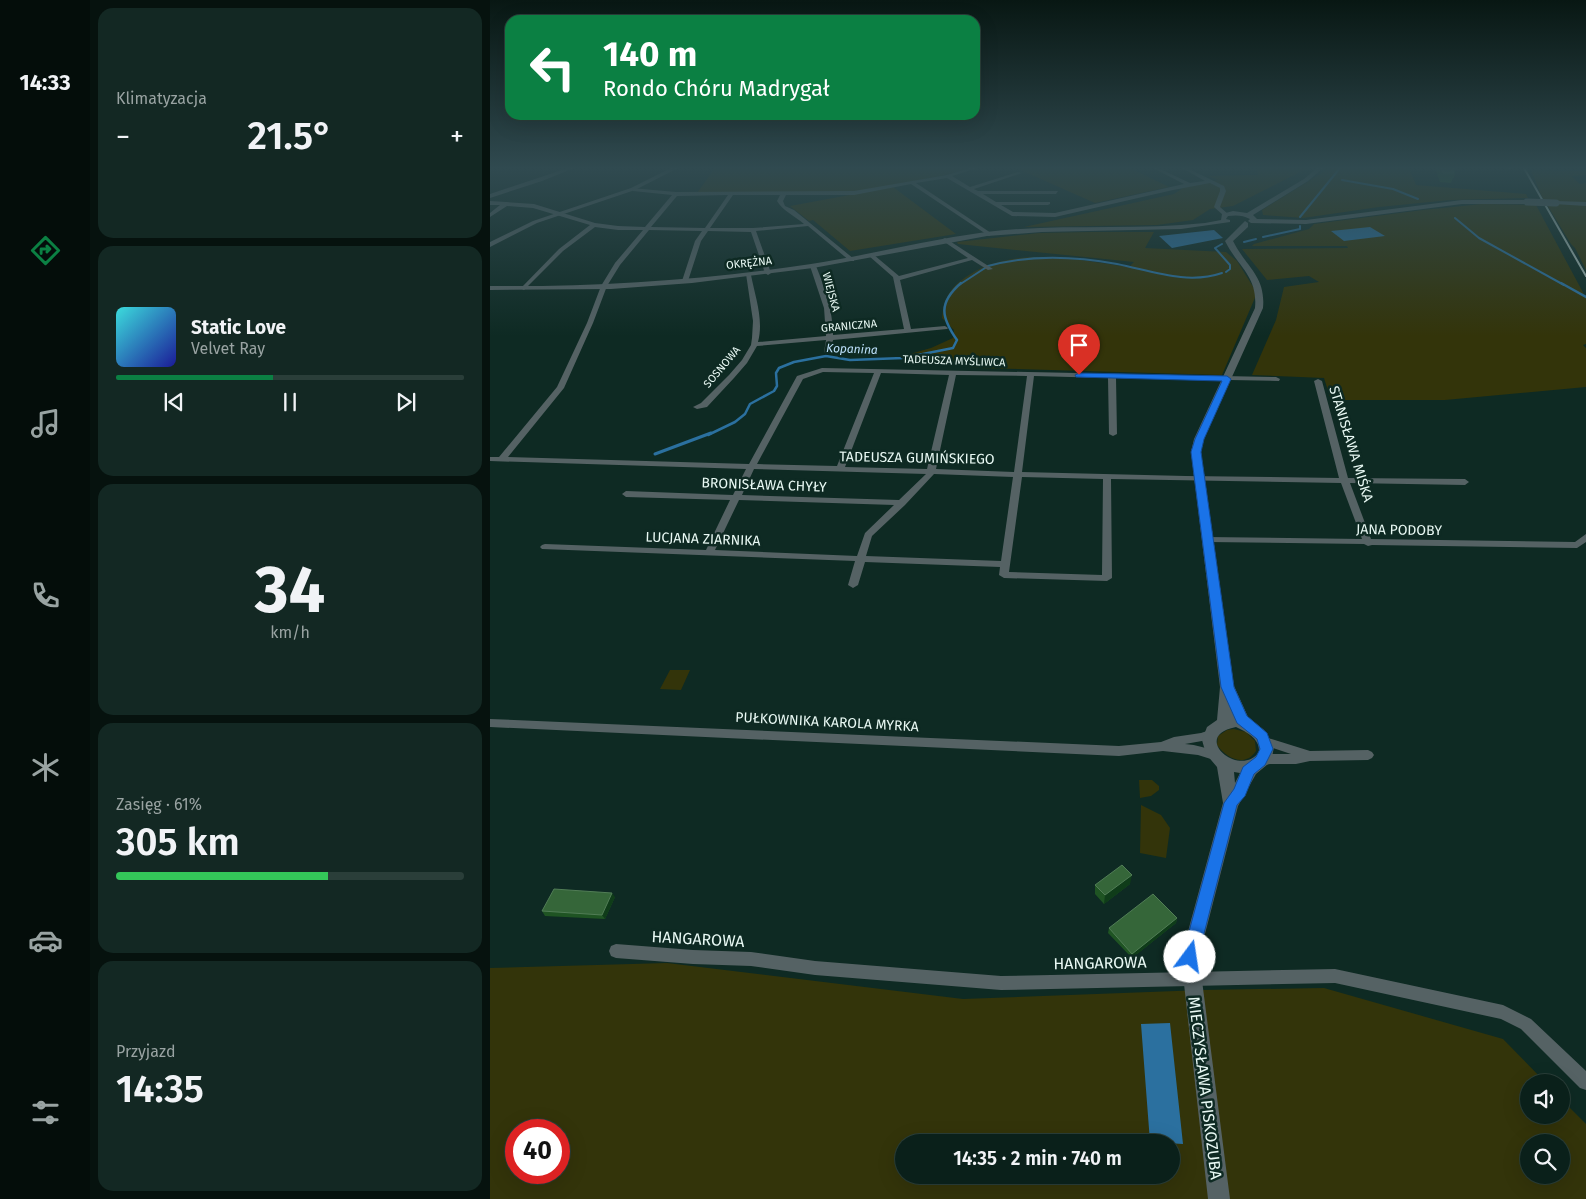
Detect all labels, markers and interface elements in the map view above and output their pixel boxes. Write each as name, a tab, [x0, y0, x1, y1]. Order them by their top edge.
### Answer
text: 140 m	[603, 33, 697, 75]
icon: left	[520, 35, 585, 100]
text: 14:33	[19, 69, 71, 96]
text: Rondo Chóru Madrygał	[603, 75, 830, 102]
text: Klimatyzacja	[116, 89, 207, 108]
text: 21.5°	[248, 113, 332, 159]
text: −	[116, 120, 130, 153]
text: +	[450, 120, 464, 153]
icon: directions	[28, 233, 63, 268]
street label: OKRĘŻNA	[725, 253, 773, 272]
street label: WIEJSKA	[820, 271, 843, 314]
text: Static Love	[191, 316, 286, 339]
street label: GRANICZNA	[820, 317, 878, 335]
pin	[1058, 324, 1100, 375]
icon: arrive	[1065, 331, 1093, 359]
text: Velvet Ray	[191, 339, 265, 358]
water label: Kopanina	[826, 341, 878, 357]
street label: SOSNOWA	[701, 343, 744, 390]
street label: TADEUSZA MYŚLIWCA	[902, 352, 1006, 369]
street label: STANISŁAWA MIŚKA	[1325, 384, 1378, 504]
icon: previous	[160, 388, 188, 416]
icon: pause	[276, 388, 304, 416]
icon: next	[392, 388, 420, 416]
icon: music	[28, 406, 63, 441]
street label: TADEUSZA GUMIŃSKIEGO	[839, 447, 995, 468]
street label: BRONISŁAWA CHYŁY	[701, 474, 827, 496]
street label: JANA PODOBY	[1356, 521, 1442, 539]
street label: LUCJANA ZIARNIKA	[645, 528, 761, 550]
text: 34	[255, 551, 325, 629]
icon: phone	[28, 578, 63, 613]
text: km/h	[270, 623, 310, 642]
street label: PUŁKOWNIKA KAROLA MYRKA	[735, 709, 919, 735]
icon: climate	[28, 750, 63, 785]
text: Zasięg · 61%	[116, 795, 202, 814]
text: 305 km	[116, 819, 240, 865]
icon: car	[28, 923, 63, 958]
street label: HANGAROWA	[651, 927, 746, 951]
position arrow	[1163, 930, 1215, 982]
street label: HANGAROWA	[1053, 953, 1148, 973]
street label: MIECZYSŁAWA PISKOZUBA	[1184, 995, 1226, 1181]
text: Przyjazd	[116, 1042, 176, 1061]
text: 14:35	[116, 1066, 204, 1112]
map controls	[1520, 1074, 1570, 1184]
button: sound	[1520, 1074, 1570, 1124]
icon: filters	[28, 1095, 63, 1130]
speed limit sign: 40	[505, 1119, 570, 1184]
button: search	[1520, 1134, 1570, 1184]
text: 14:35 · 2 min · 740 m	[953, 1147, 1122, 1170]

